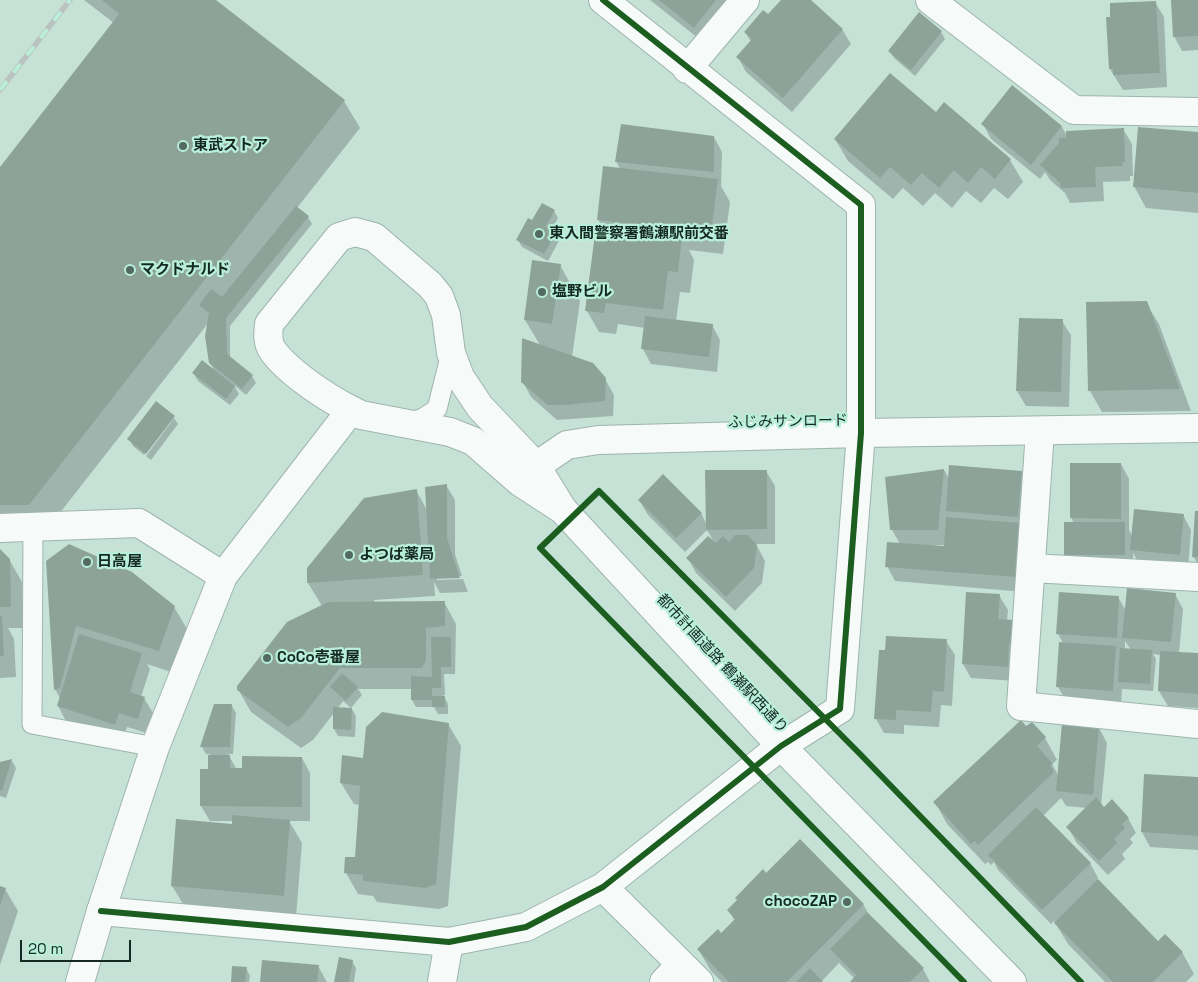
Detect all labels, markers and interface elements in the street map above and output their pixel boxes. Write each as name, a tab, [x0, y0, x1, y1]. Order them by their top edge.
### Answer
place label: 東武ストア	[193, 137, 268, 155]
marker: 東武ストア	[177, 140, 189, 152]
place label: 東入間警察署鶴瀬駅前交番	[549, 225, 729, 243]
marker: 東入間警察署鶴瀬駅前交番	[533, 228, 545, 240]
place label: マクドナルド	[140, 261, 230, 279]
marker: マクドナルド	[124, 264, 136, 276]
place label: 塩野ビル	[552, 283, 612, 301]
marker: 塩野ビル	[536, 286, 548, 298]
street label: ふじみサンロード	[728, 412, 848, 432]
place label: よつば薬局	[359, 546, 434, 564]
marker: よつば薬局	[343, 549, 355, 561]
place label: 日高屋	[97, 553, 142, 571]
marker: 日高屋	[81, 556, 93, 568]
street label: 都市計画道路 鶴瀬駅西通り	[653, 591, 791, 737]
place label: CoCo壱番屋	[277, 649, 360, 667]
marker: CoCo壱番屋	[261, 652, 273, 664]
place label: chocoZAP	[765, 893, 837, 911]
marker: chocoZAP	[841, 896, 853, 908]
scale bar	[22, 930, 134, 962]
text: 20 m	[28, 939, 63, 958]

